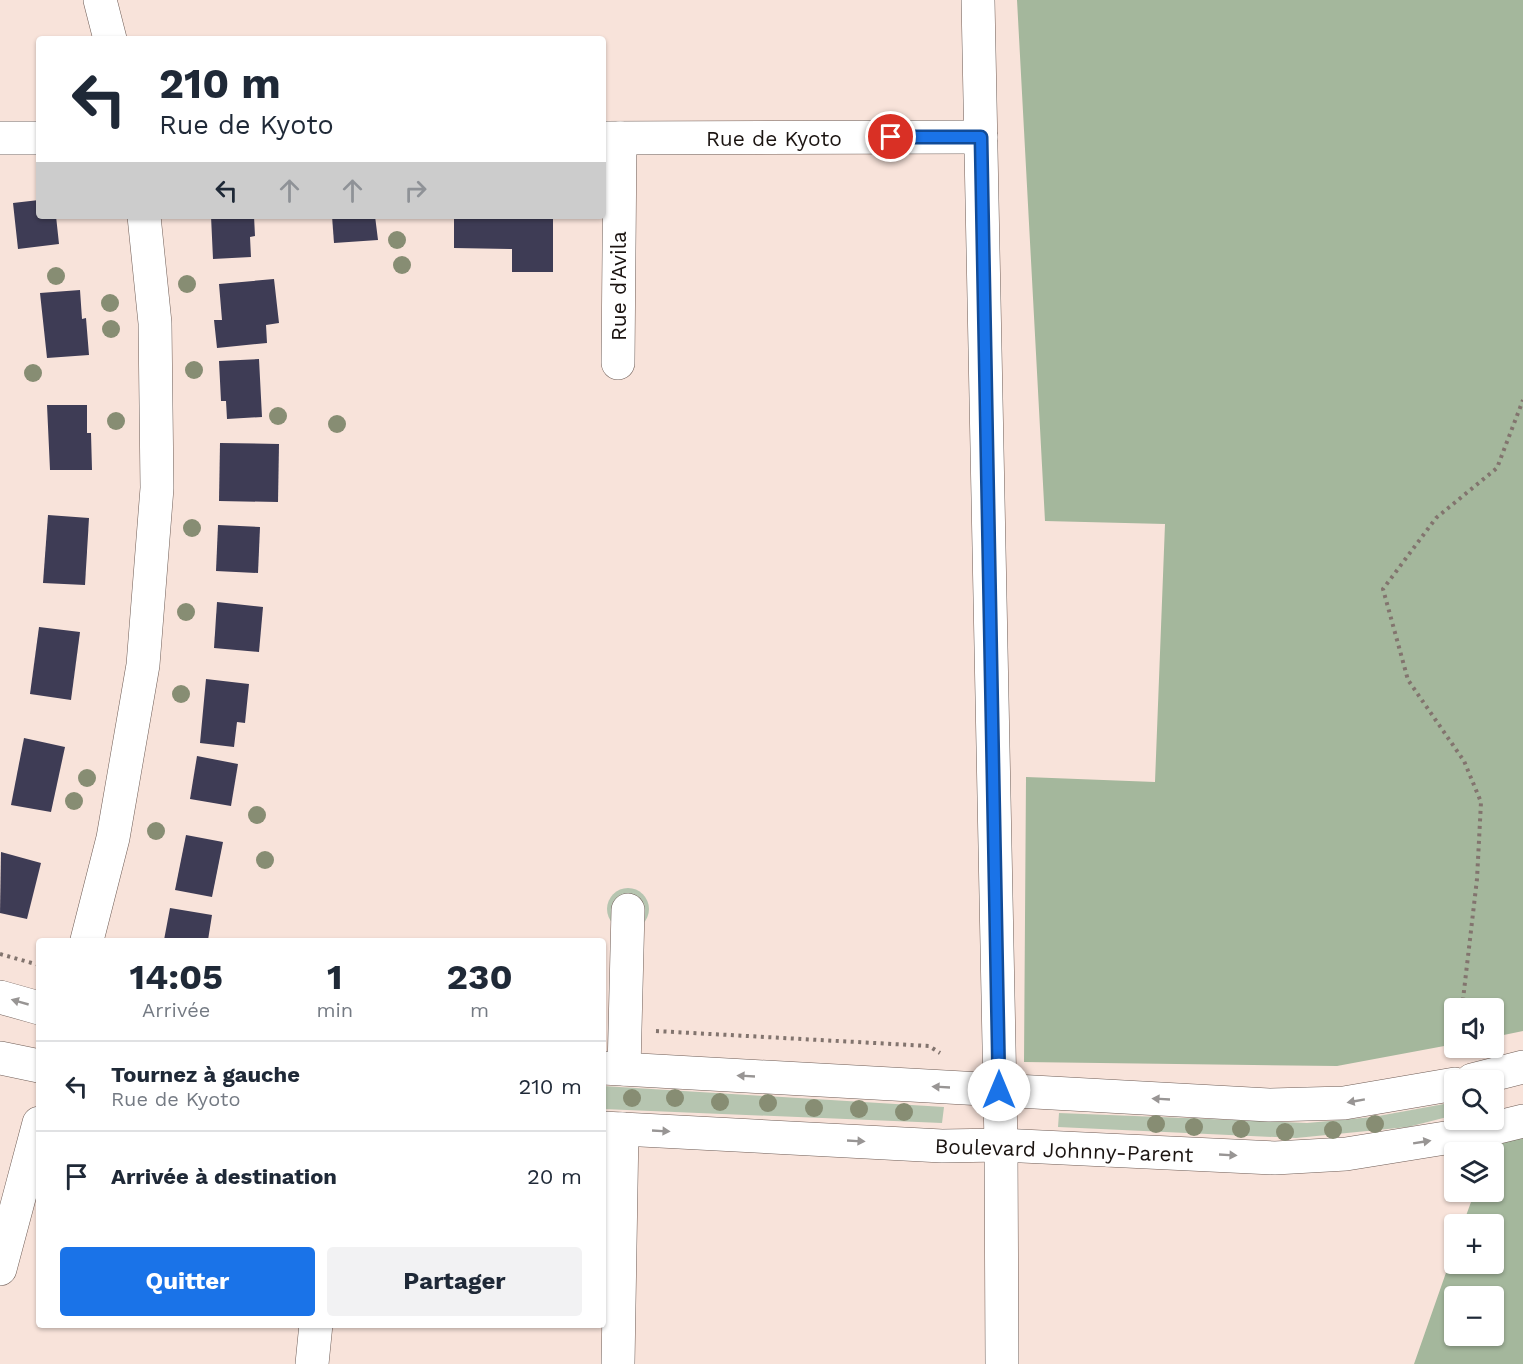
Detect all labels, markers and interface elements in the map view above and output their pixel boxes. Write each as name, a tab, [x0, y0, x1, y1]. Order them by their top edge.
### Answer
text: 210 m	[159, 59, 281, 108]
icon: left	[60, 60, 138, 138]
text: Rue de Kyoto	[159, 109, 334, 141]
pin	[865, 111, 916, 162]
icon: arrive	[874, 120, 907, 153]
street label: Rue de Kyoto	[706, 126, 842, 151]
icon: left	[210, 174, 243, 207]
icon: ahead	[273, 174, 306, 207]
icon: ahead	[336, 174, 369, 207]
icon: right	[399, 174, 432, 207]
street label: Rue d'Avila	[606, 231, 631, 341]
text: 14:05	[129, 956, 223, 998]
text: 1	[327, 956, 343, 998]
text: 230	[447, 956, 513, 998]
one-way arrow	[10, 997, 28, 1006]
text: Arrivée	[142, 998, 210, 1022]
text: min	[316, 998, 353, 1022]
text: m	[470, 998, 489, 1022]
map controls	[1444, 998, 1504, 1346]
button: sound	[1444, 998, 1504, 1058]
position arrow	[967, 1058, 1031, 1122]
text: Tournez à gauche	[111, 1062, 300, 1087]
icon: left	[60, 1070, 93, 1103]
button: search	[1444, 1070, 1504, 1130]
one-way arrow	[736, 1072, 755, 1081]
text: 210 m	[518, 1074, 582, 1099]
one-way arrow	[931, 1082, 950, 1092]
text: Rue de Kyoto	[111, 1087, 240, 1111]
one-way arrow	[1152, 1094, 1171, 1103]
one-way arrow	[1346, 1096, 1365, 1105]
one-way arrow	[652, 1126, 671, 1136]
street label: Boulevard Johnny-Parent	[934, 1133, 1194, 1167]
one-way arrow	[847, 1137, 866, 1146]
one-way arrow	[1412, 1137, 1431, 1146]
button: layers	[1444, 1142, 1504, 1202]
one-way arrow	[1218, 1151, 1237, 1160]
icon: arrive	[60, 1160, 93, 1193]
text: Arrivée à destination	[111, 1164, 337, 1189]
text: 20 m	[527, 1164, 582, 1189]
button: +	[1444, 1214, 1504, 1274]
button: Quitter	[60, 1247, 315, 1316]
button: Partager	[327, 1247, 582, 1316]
button: −	[1444, 1286, 1504, 1346]

